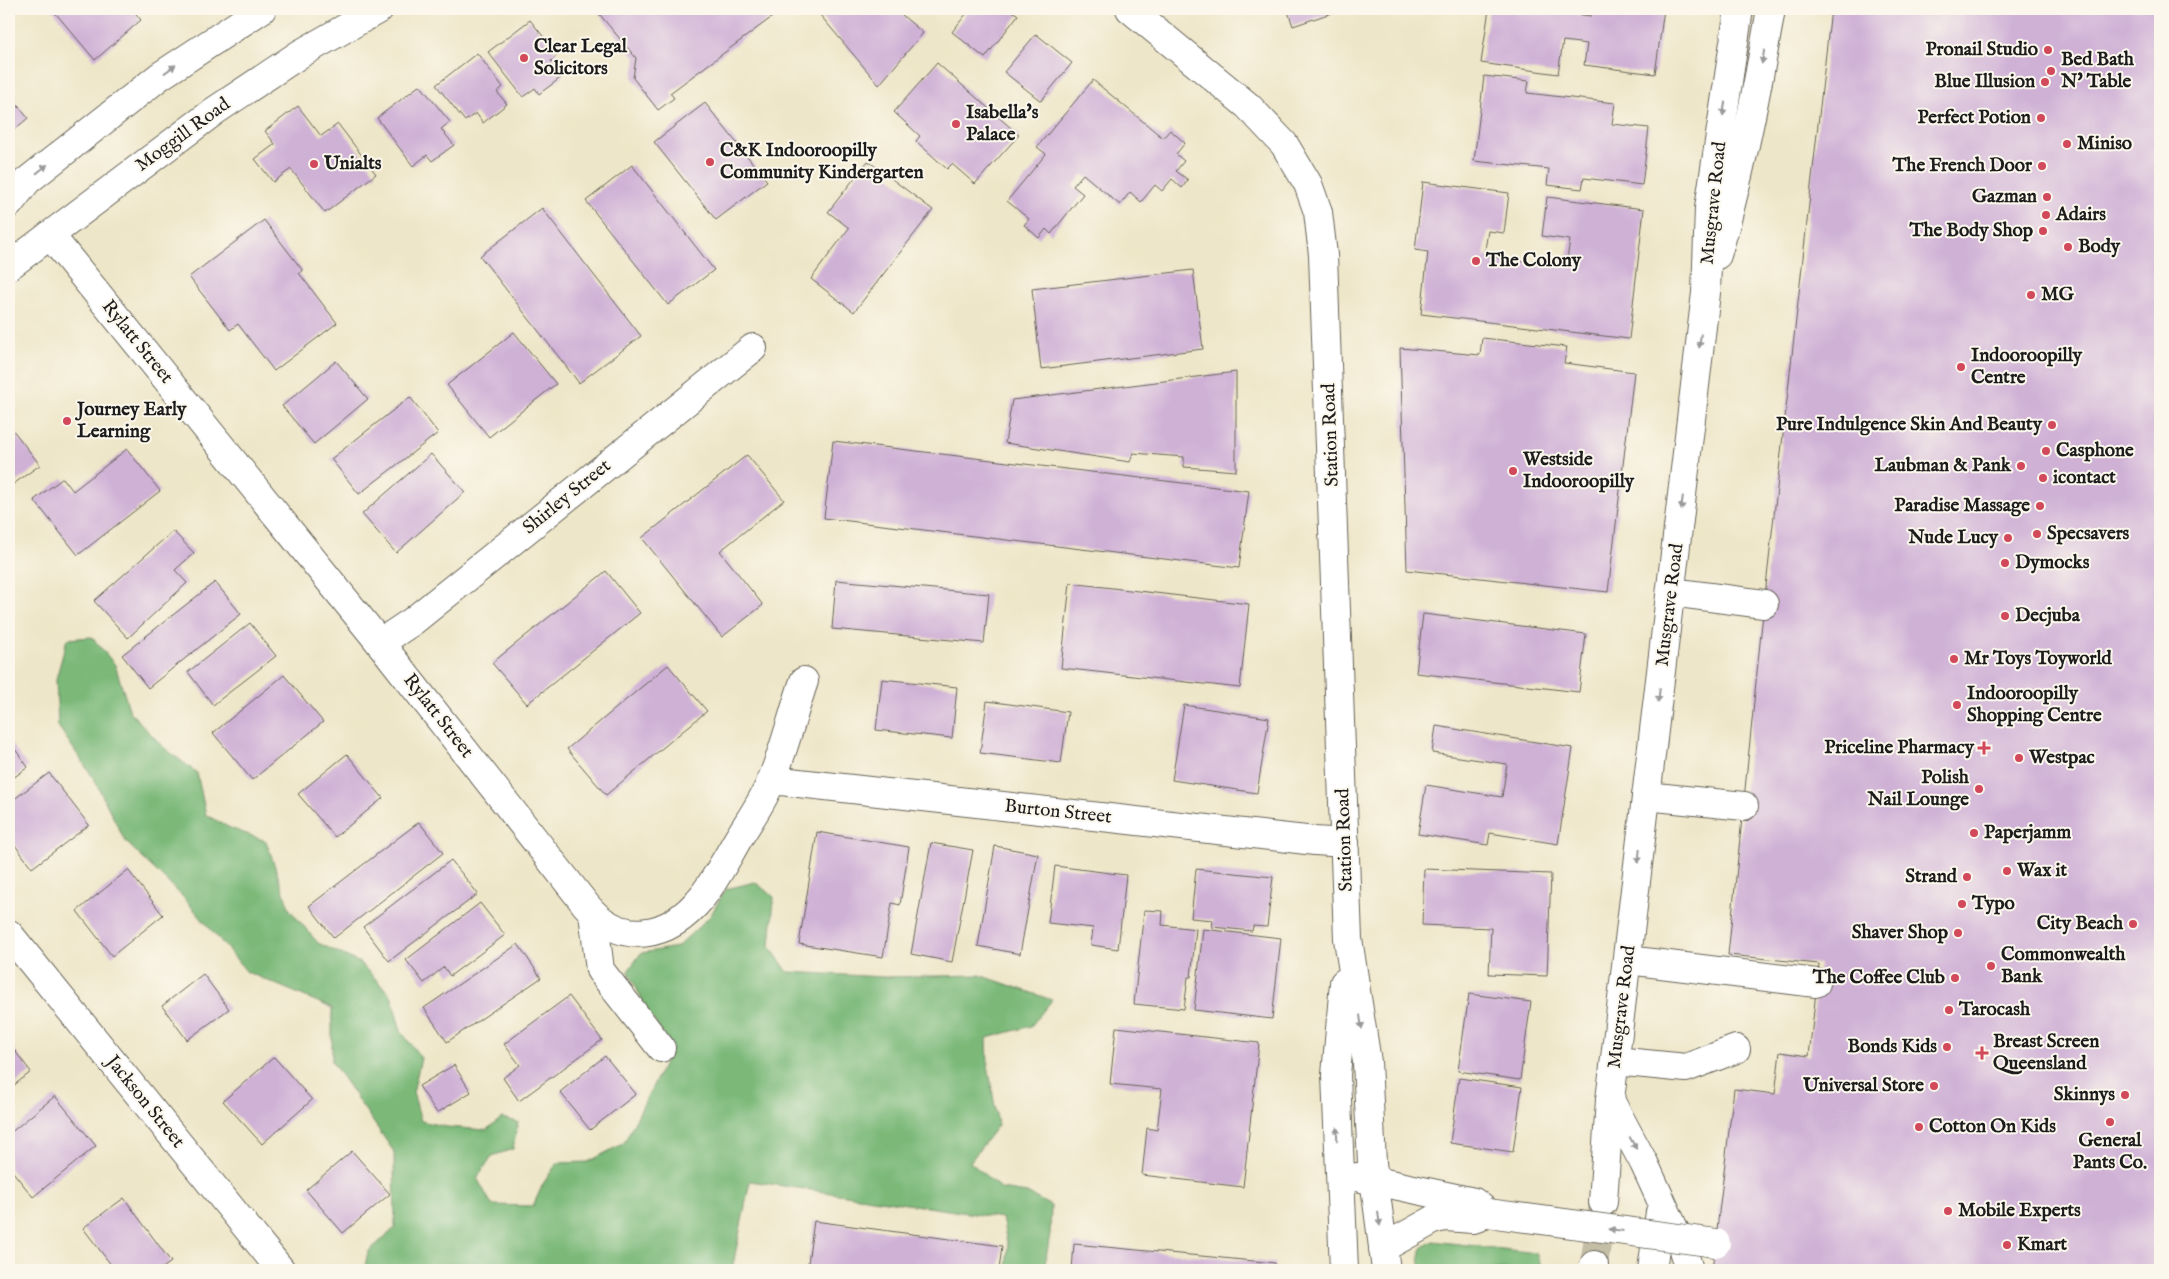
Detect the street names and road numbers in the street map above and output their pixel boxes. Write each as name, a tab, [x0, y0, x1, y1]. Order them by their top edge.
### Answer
street label: Moggill Road	[131, 92, 236, 177]
street label: Musgrave Road	[1696, 139, 1732, 266]
street label: Rylatt Street	[96, 295, 178, 389]
street label: Station Road	[1317, 382, 1345, 487]
street label: Shirley Street	[518, 454, 616, 540]
street label: Musgrave Road	[1651, 541, 1690, 668]
street label: Rylatt Street	[398, 669, 479, 763]
street label: Station Road	[1331, 787, 1359, 892]
street label: Burton Street	[1003, 794, 1113, 830]
street label: Musgrave Road	[1603, 943, 1642, 1070]
street label: Jackson Street	[99, 1049, 190, 1153]

